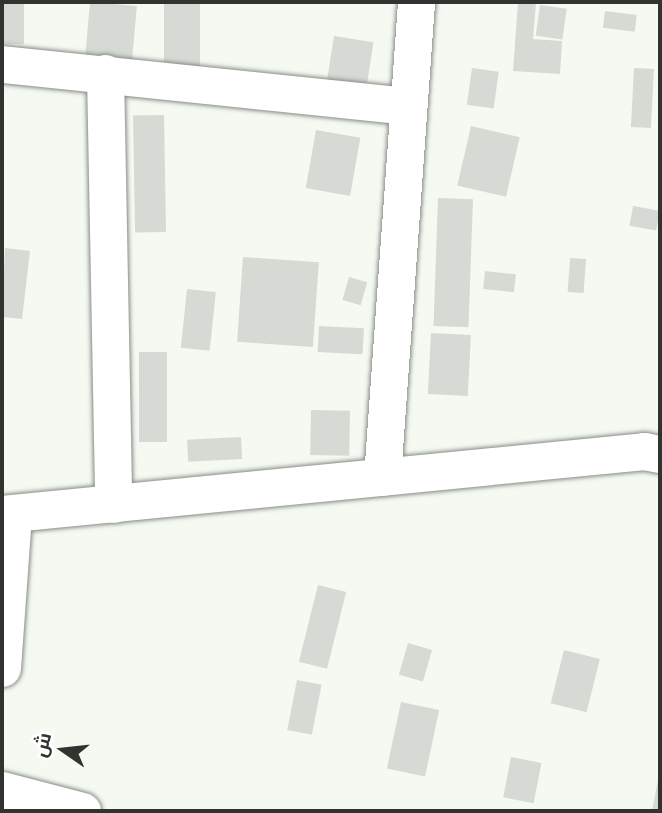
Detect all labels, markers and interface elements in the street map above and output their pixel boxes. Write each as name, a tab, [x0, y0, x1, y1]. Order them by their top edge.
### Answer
north arrow	[28, 715, 98, 785]
text: ش	[27, 730, 57, 760]

